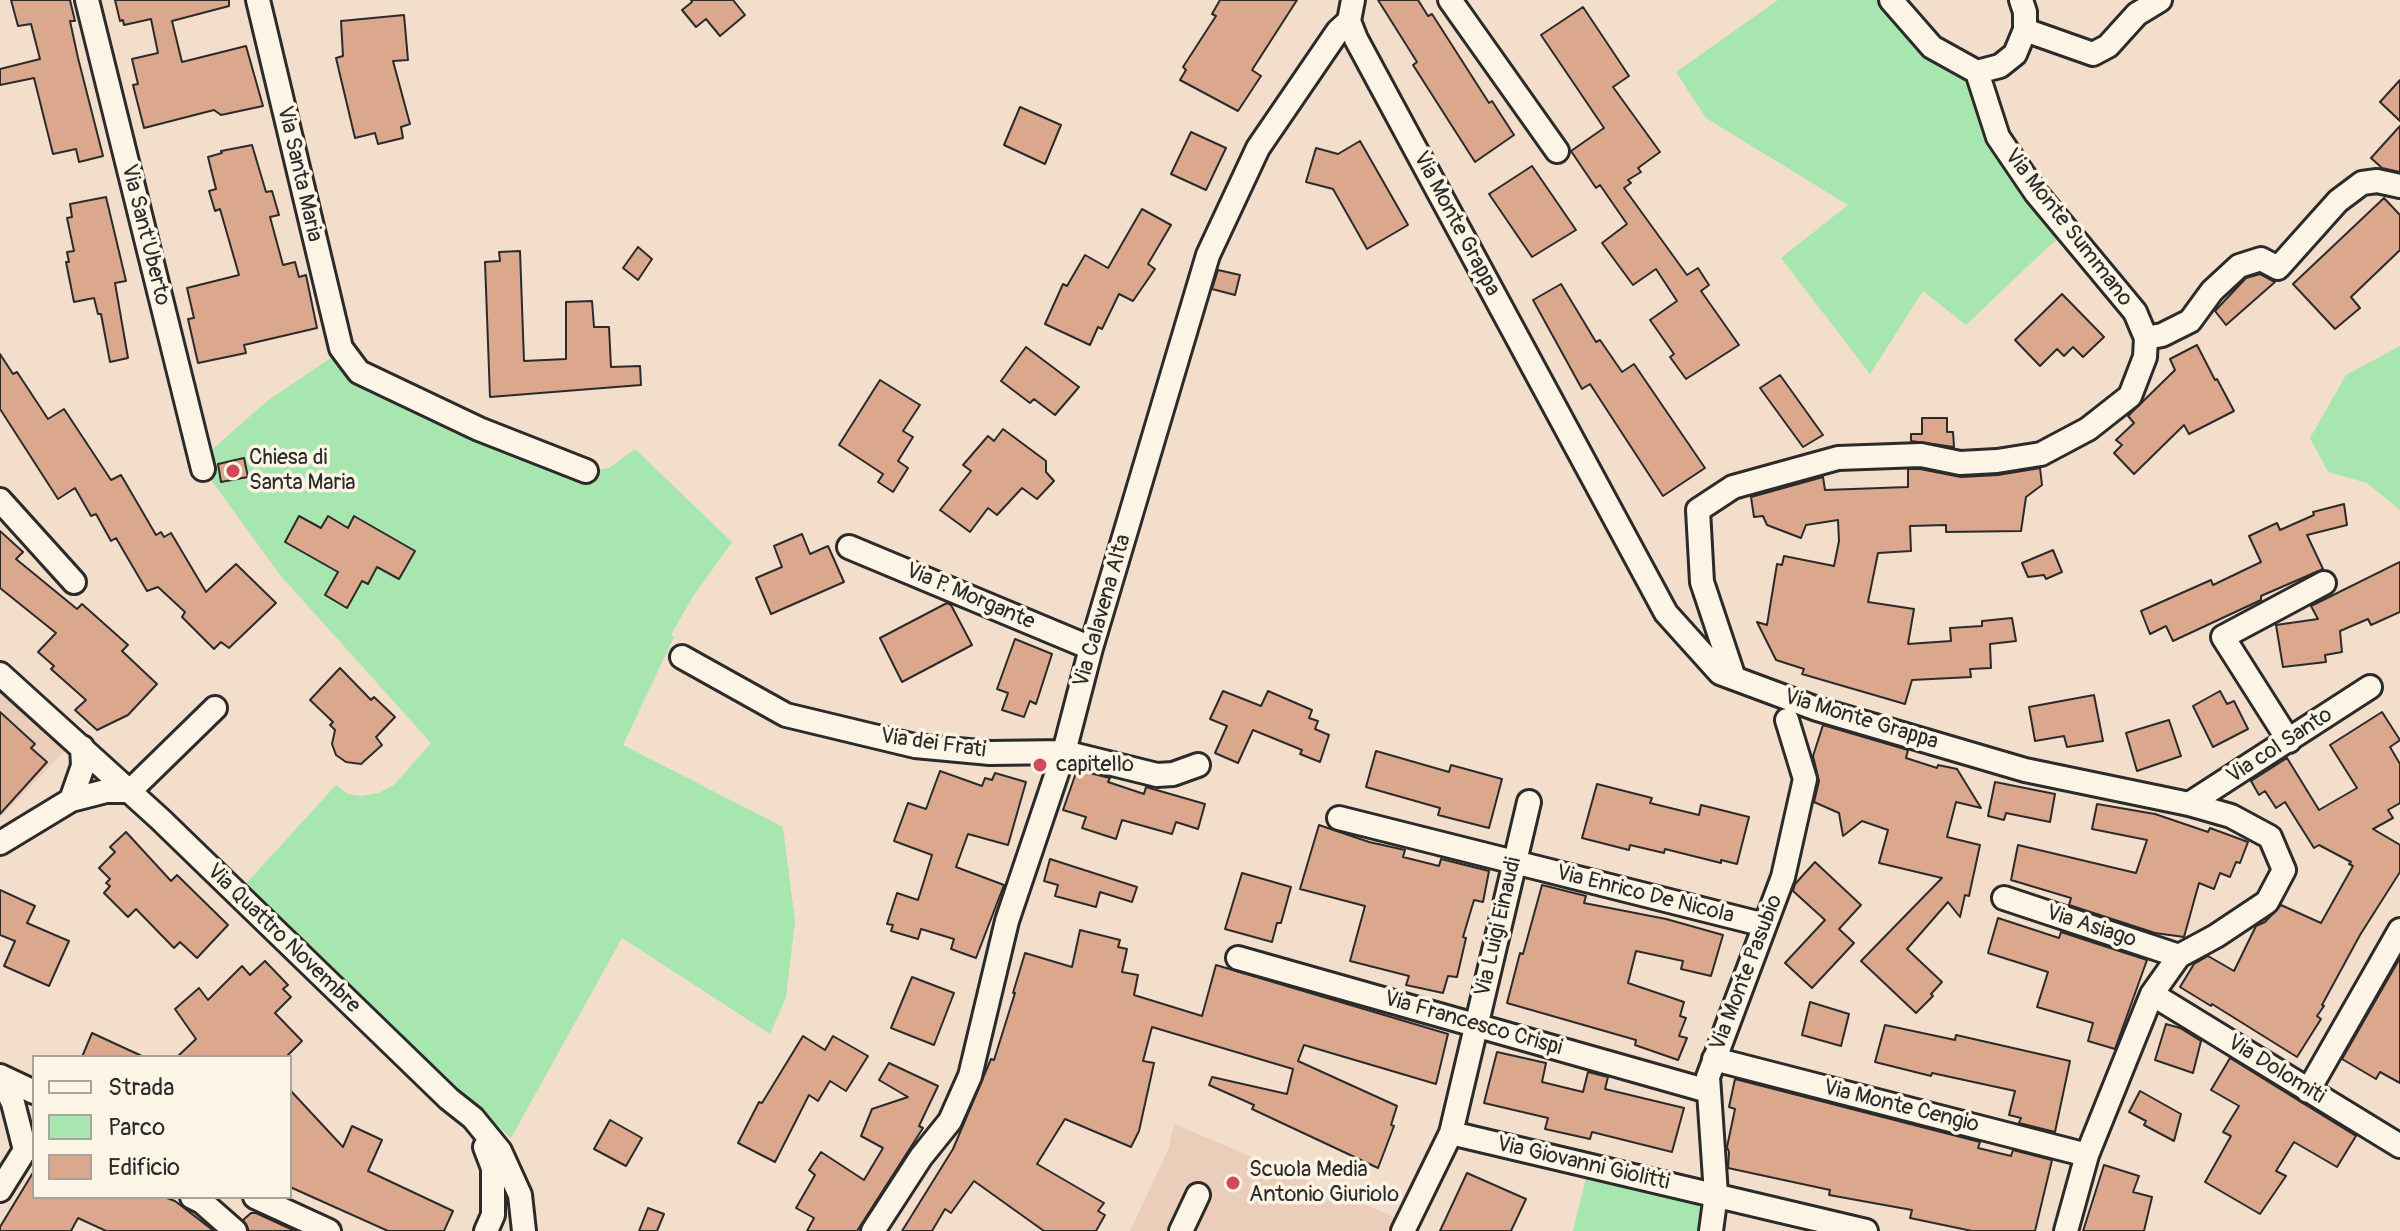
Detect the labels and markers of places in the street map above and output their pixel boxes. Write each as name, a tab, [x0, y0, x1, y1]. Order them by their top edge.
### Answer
place label: Chiesa di Santa Maria	[249, 445, 356, 496]
marker: Chiesa di Santa Maria	[224, 462, 242, 480]
place label: capitello	[1056, 752, 1134, 778]
marker: capitello	[1031, 756, 1049, 774]
place label: Scuola Media Antonio Giuriolo	[1249, 1157, 1399, 1208]
marker: Scuola Media Antonio Giuriolo	[1224, 1174, 1242, 1192]

